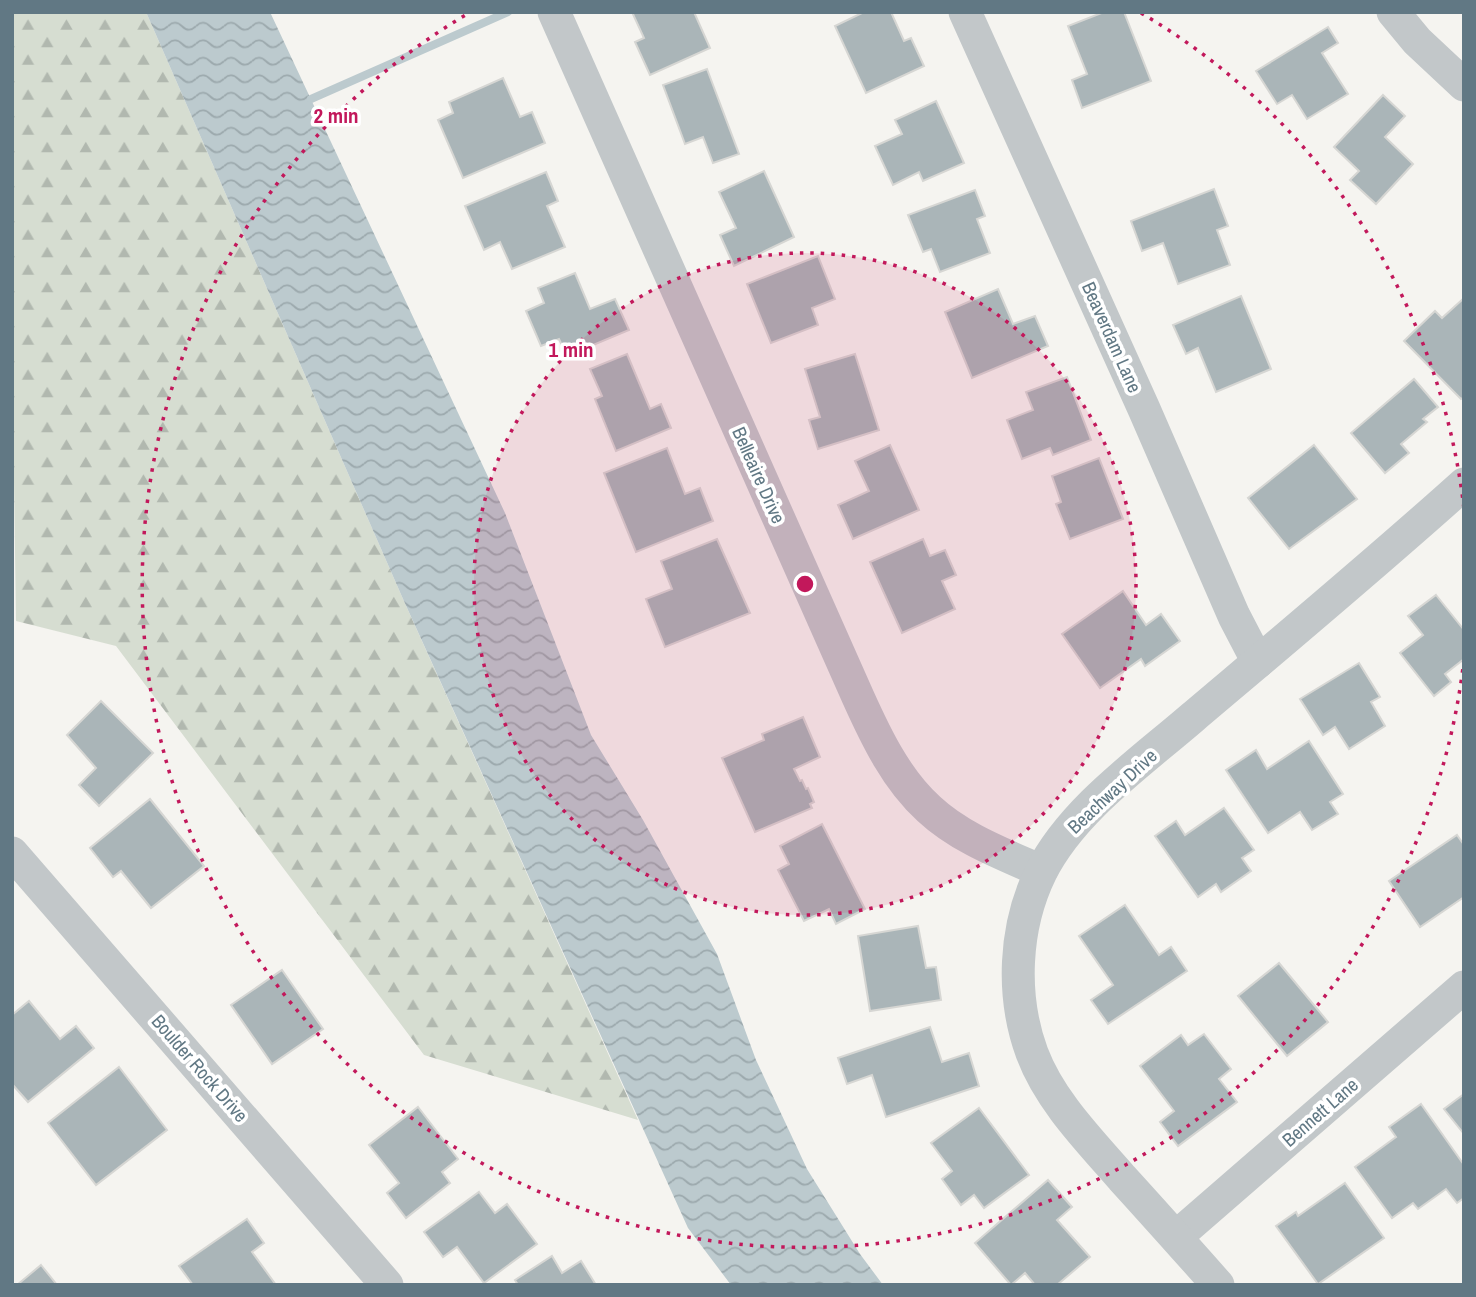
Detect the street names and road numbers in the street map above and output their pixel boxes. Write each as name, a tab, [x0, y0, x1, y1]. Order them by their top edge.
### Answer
street label: Beaverdam Lane	[1076, 278, 1148, 396]
street label: Belleaire Drive	[726, 423, 792, 527]
street label: Beachway Drive	[1062, 743, 1162, 839]
street label: Boulder Rock Drive	[146, 1008, 254, 1128]
street label: Bennett Lane	[1276, 1072, 1364, 1152]

